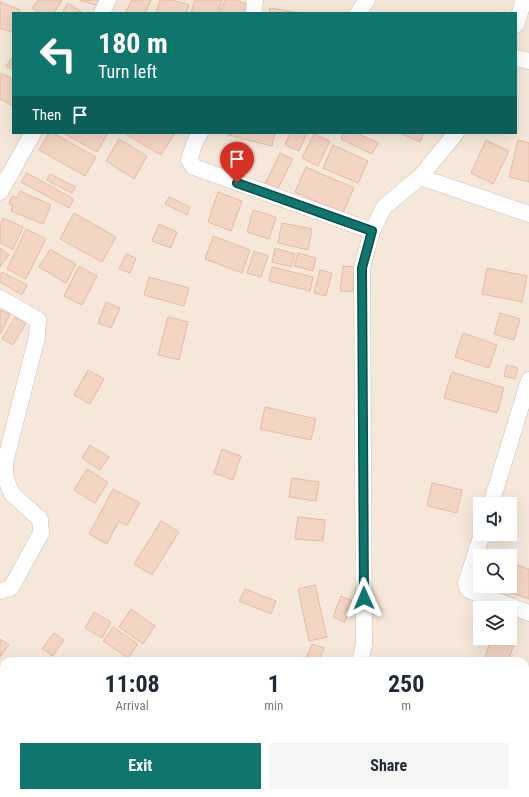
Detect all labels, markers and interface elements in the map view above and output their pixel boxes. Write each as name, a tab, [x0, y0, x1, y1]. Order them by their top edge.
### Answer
text: 180 m	[98, 27, 168, 60]
icon: left	[32, 28, 84, 80]
text: Turn left	[98, 61, 157, 82]
icon: arrive	[69, 104, 91, 126]
text: Then	[32, 106, 61, 124]
pin	[220, 142, 254, 183]
icon: arrive	[226, 148, 248, 170]
map controls	[473, 497, 517, 645]
button: sound	[473, 497, 517, 541]
button: search	[473, 549, 517, 593]
position arrow	[343, 577, 385, 619]
button: layers	[473, 601, 517, 645]
text: 11:08	[105, 670, 160, 698]
text: 1	[268, 670, 280, 698]
text: 250	[388, 670, 424, 698]
text: Arrival	[116, 698, 149, 713]
text: min	[264, 698, 283, 713]
text: m	[401, 698, 411, 713]
button: Exit	[20, 743, 261, 789]
button: Share	[269, 743, 509, 789]

